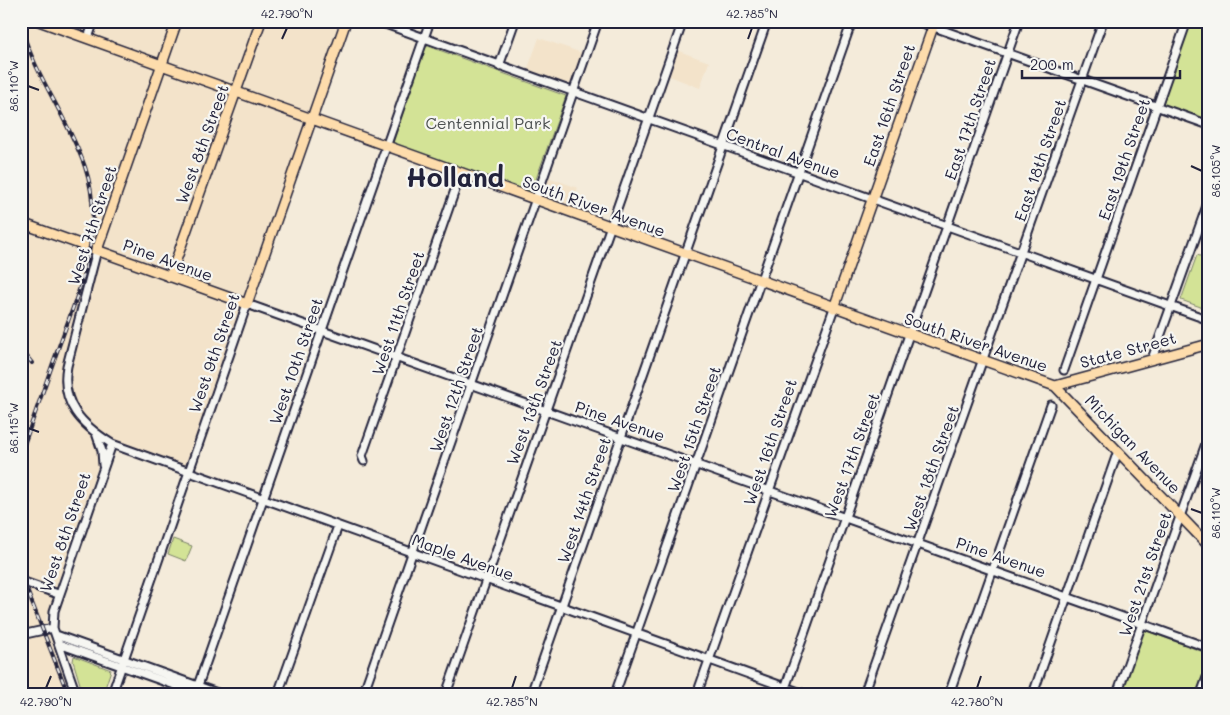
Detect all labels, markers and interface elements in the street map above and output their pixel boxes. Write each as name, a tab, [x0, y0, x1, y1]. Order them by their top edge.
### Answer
text: 42.790°N	[261, 5, 313, 21]
text: 42.785°N	[726, 5, 778, 21]
street label: East 16th Street	[858, 41, 919, 169]
scale bar	[1022, 48, 1180, 80]
text: 200 m	[1030, 54, 1074, 74]
street label: East 17th Street	[939, 55, 1000, 182]
text: 86.110°W	[5, 60, 21, 112]
street label: West 8th Street	[170, 81, 233, 206]
street label: East 19th Street	[1093, 95, 1154, 223]
street label: East 18th Street	[1009, 96, 1070, 224]
park label: Centennial Park	[425, 112, 551, 133]
street label: Central Avenue	[723, 122, 843, 183]
text: 86.105°W	[1207, 145, 1223, 197]
district label: Holland	[406, 160, 504, 194]
street label: West 7th Street	[62, 162, 121, 287]
street label: South River Avenue	[520, 170, 668, 241]
street label: Pine Avenue	[120, 234, 216, 285]
street label: West 11th Street	[366, 248, 429, 378]
street label: West 9th Street	[183, 290, 244, 416]
street label: West 10th Street	[264, 295, 327, 427]
street label: South River Avenue	[902, 307, 1051, 376]
street label: West 12th Street	[424, 323, 487, 455]
street label: State Street	[1077, 327, 1178, 372]
street label: West 13th Street	[501, 336, 566, 468]
street label: West 15th Street	[662, 363, 725, 495]
street label: West 16th Street	[738, 376, 801, 508]
street label: West 17th Street	[819, 389, 884, 520]
street label: Michigan Avenue	[1081, 390, 1186, 498]
street label: Pine Avenue	[572, 395, 668, 446]
street label: West 18th Street	[898, 402, 963, 534]
text: 86.115°W	[5, 403, 21, 453]
street label: West 14th Street	[552, 434, 615, 566]
street label: West 8th Street	[34, 469, 95, 595]
text: 86.110°W	[1207, 487, 1223, 539]
street label: West 21st Street	[1113, 509, 1176, 639]
street label: Maple Avenue	[409, 528, 517, 585]
street label: Pine Avenue	[953, 531, 1049, 582]
text: 42.790°N	[20, 693, 72, 709]
text: 42.785°N	[486, 693, 538, 709]
text: 42.780°N	[951, 693, 1003, 709]

